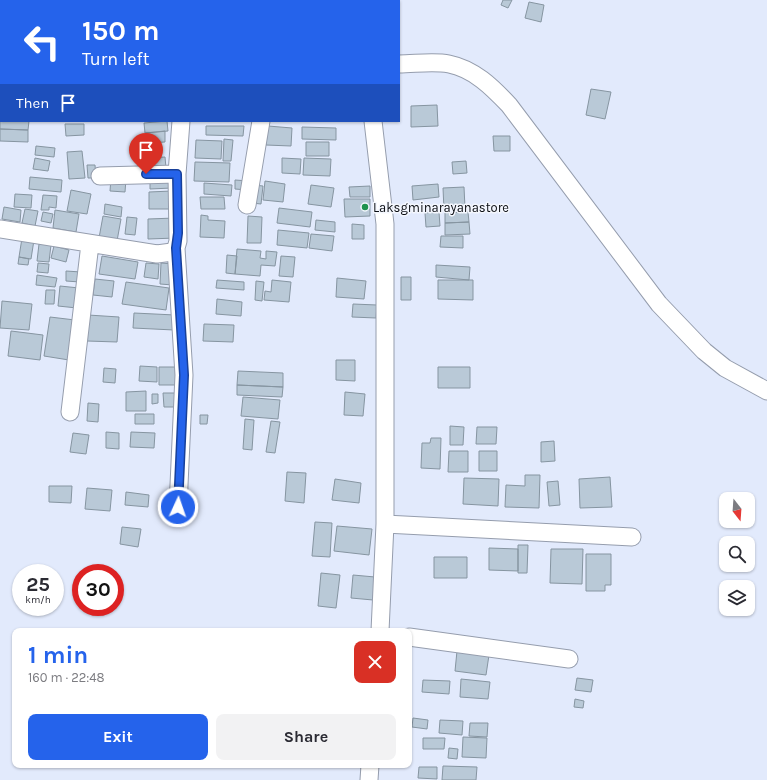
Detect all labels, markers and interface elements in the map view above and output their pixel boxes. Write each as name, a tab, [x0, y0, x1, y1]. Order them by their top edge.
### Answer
text: 150 m	[82, 14, 160, 47]
icon: left	[16, 16, 68, 68]
text: Turn left	[82, 48, 150, 70]
icon: arrive	[57, 92, 79, 114]
text: Then	[16, 94, 49, 112]
pin	[129, 133, 163, 174]
icon: arrive	[135, 139, 157, 161]
place label: Laksgminarayanastore	[373, 200, 509, 215]
marker: Laksgminarayanastore	[360, 202, 370, 212]
position arrow	[157, 486, 199, 528]
north arrow	[719, 492, 755, 528]
map controls	[719, 492, 755, 616]
button: search	[719, 536, 755, 572]
speed limit sign: 30	[72, 564, 124, 616]
text: 25	[26, 573, 50, 596]
button: layers	[719, 580, 755, 616]
text: km/h	[25, 594, 51, 606]
text: 1 min	[28, 641, 88, 669]
button: close	[354, 641, 396, 683]
text: 160 m · 22:48	[28, 670, 105, 685]
button: Exit	[28, 714, 208, 760]
button: Share	[216, 714, 396, 760]

